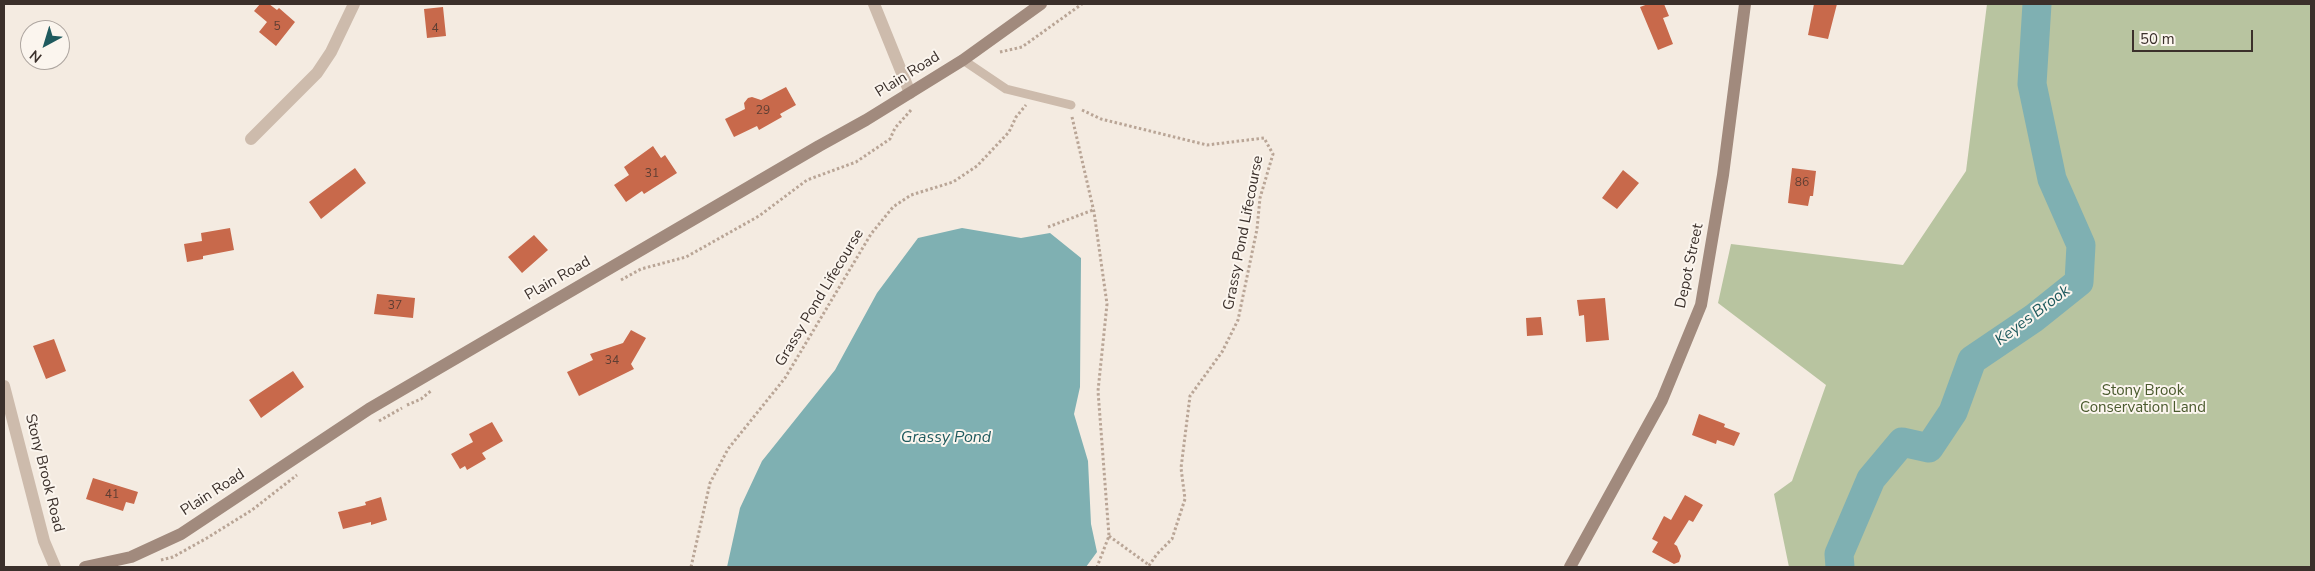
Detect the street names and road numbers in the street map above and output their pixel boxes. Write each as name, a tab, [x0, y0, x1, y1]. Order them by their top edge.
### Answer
street label: Plain Road	[872, 48, 944, 102]
street label: Grassy Pond Lifecourse	[1220, 154, 1268, 312]
street label: Depot Street	[1672, 222, 1708, 310]
street label: Grassy Pond Lifecourse	[772, 226, 868, 370]
street label: Plain Road	[522, 253, 594, 305]
street label: Stony Brook Road	[21, 412, 67, 534]
street label: Plain Road	[178, 466, 248, 520]

